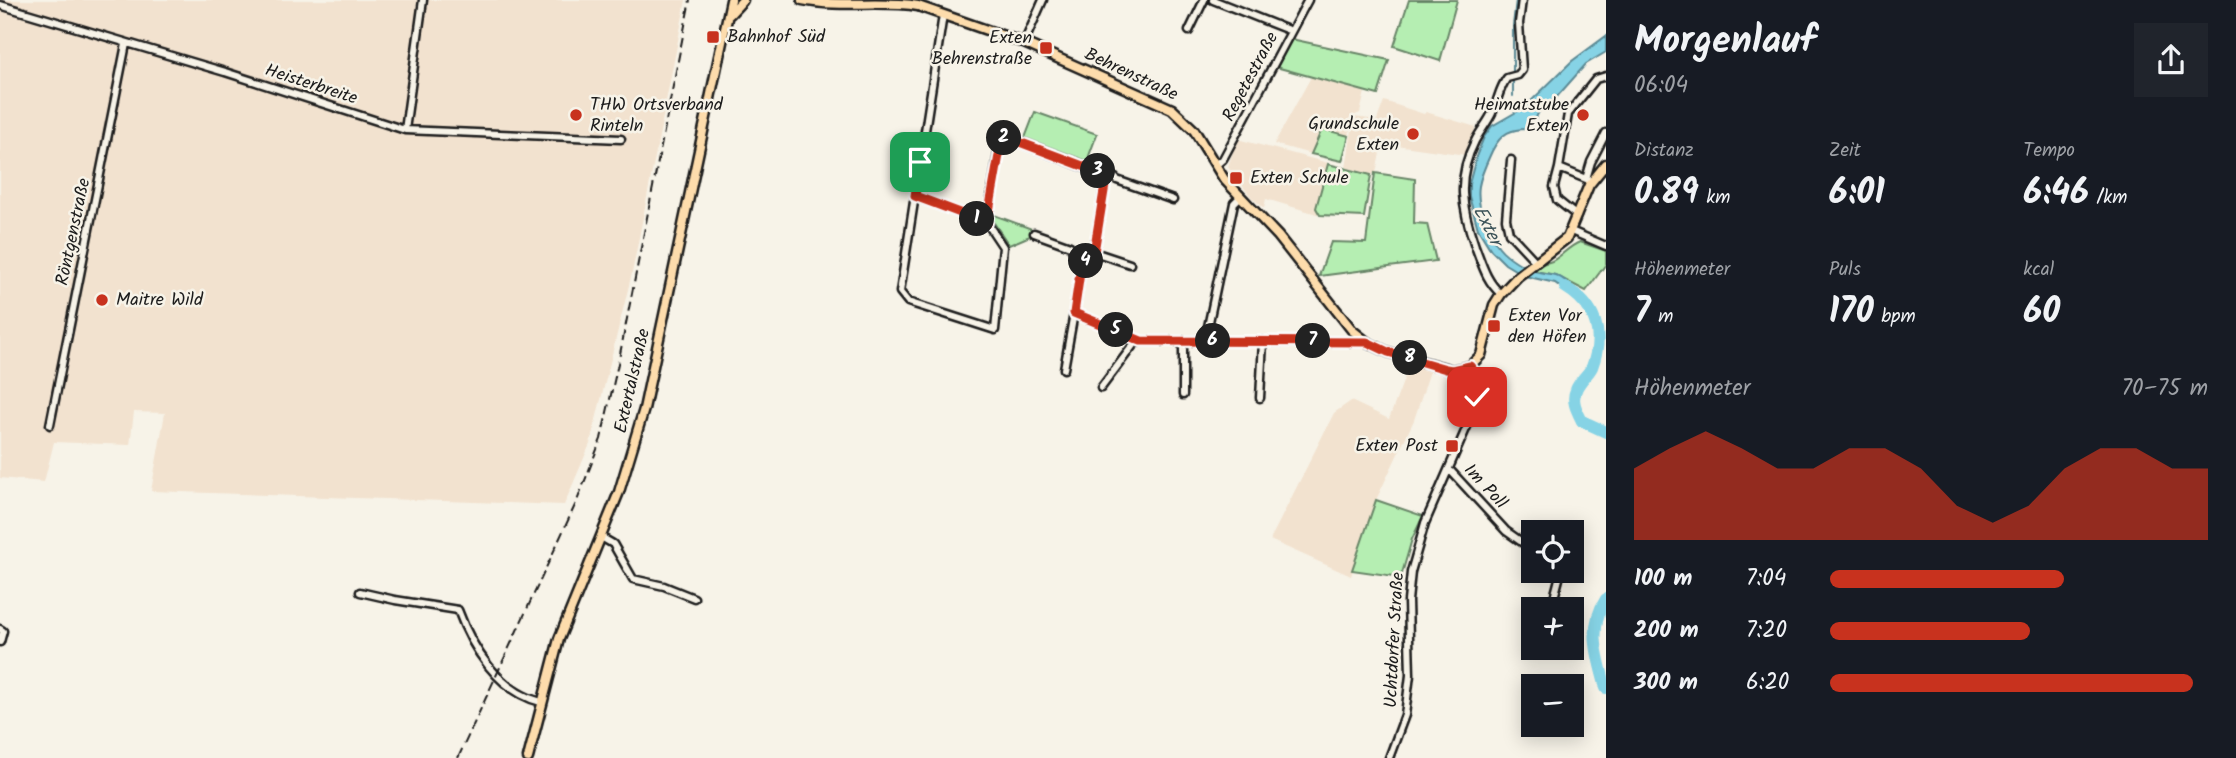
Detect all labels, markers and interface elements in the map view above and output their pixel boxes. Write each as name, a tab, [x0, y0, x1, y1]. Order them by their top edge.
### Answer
text: Morgenlauf	[1634, 12, 1816, 72]
place label: Bahnhof Süd	[727, 23, 826, 52]
button: share	[2134, 23, 2208, 97]
place label: Exten Behrenstraße	[931, 24, 1032, 74]
street label: Regetestraße	[1215, 27, 1287, 127]
marker: Bahnhof Süd	[705, 29, 721, 45]
marker: Exten Behrenstraße	[1038, 40, 1054, 56]
street label: Behrenstraße	[1079, 41, 1183, 109]
street label: Heisterbreite	[261, 56, 361, 114]
text: 06:04	[1634, 68, 1688, 104]
place label: THW Ortsverband Rinteln	[590, 91, 724, 141]
place label: Heimatstube Exten	[1474, 91, 1569, 141]
marker: THW Ortsverband Rinteln	[568, 107, 584, 123]
marker: Heimatstube Exten	[1575, 107, 1591, 123]
place label: Grundschule Exten	[1308, 110, 1399, 160]
pin: 2	[986, 120, 1021, 156]
text: 2	[998, 122, 1009, 152]
marker: Grundschule Exten	[1405, 126, 1421, 142]
pin	[890, 132, 950, 192]
text: Distanz	[1634, 136, 1694, 166]
text: Zeit	[1829, 136, 1861, 166]
text: Tempo	[2023, 136, 2075, 166]
icon: arrive	[901, 143, 939, 181]
pin: 3	[1080, 154, 1116, 188]
text: 3	[1092, 155, 1103, 185]
place label: Exten Schule	[1250, 164, 1348, 193]
text: 0.89	[1634, 166, 1699, 222]
text: 6:01	[1829, 166, 1885, 222]
text: 6:46	[2023, 166, 2089, 222]
marker: Exten Schule	[1228, 170, 1244, 186]
street label: Röntgenstraße	[48, 176, 100, 288]
text: km	[1699, 183, 1730, 213]
text: /km	[2089, 183, 2127, 213]
water label: Exter	[1464, 201, 1511, 255]
pin: 1	[960, 202, 995, 236]
text: 1	[974, 203, 979, 233]
pin: 4	[1068, 244, 1104, 278]
text: 4	[1080, 245, 1091, 275]
text: Höhenmeter	[1634, 255, 1730, 285]
text: Puls	[1829, 255, 1861, 285]
text: kcal	[2023, 255, 2054, 285]
text: 7	[1634, 285, 1651, 341]
text: 170	[1829, 285, 1874, 341]
text: 60	[2023, 285, 2060, 341]
place label: Maitre Wild	[116, 286, 204, 315]
marker: Maitre Wild	[94, 292, 110, 308]
place label: Exten Vor den Höfen	[1508, 302, 1587, 352]
text: m	[1651, 302, 1673, 332]
text: bpm	[1874, 302, 1916, 332]
pin: 5	[1098, 312, 1134, 348]
text: 5	[1111, 314, 1120, 344]
marker: Exten Vor den Höfen	[1486, 318, 1502, 334]
pin: 6	[1196, 324, 1230, 358]
pin: 7	[1296, 324, 1330, 358]
text: 6	[1207, 325, 1218, 355]
text: 7	[1308, 325, 1317, 355]
street label: Extertalstraße	[607, 326, 659, 436]
pin: 8	[1392, 340, 1428, 376]
text: 8	[1404, 342, 1415, 372]
pin	[1447, 367, 1507, 427]
text: Höhenmeter	[1634, 371, 1750, 407]
text: 70–75 m	[2121, 371, 2208, 407]
icon: check	[1458, 378, 1496, 416]
place label: Exten Post	[1355, 432, 1439, 461]
marker: Exten Post	[1444, 438, 1460, 454]
street label: Im Poll	[1456, 457, 1514, 517]
map controls	[1521, 520, 1584, 737]
button: locate	[1521, 520, 1584, 583]
text: 100 m	[1634, 561, 1692, 597]
text: 7:04	[1746, 561, 1786, 597]
street label: Uchtdorfer Straße	[1377, 571, 1413, 709]
button: +	[1521, 597, 1584, 660]
text: 200 m	[1634, 613, 1699, 649]
text: 7:20	[1746, 613, 1787, 649]
text: 300 m	[1634, 665, 1698, 701]
text: 6:20	[1746, 665, 1789, 701]
button: −	[1521, 674, 1584, 737]

